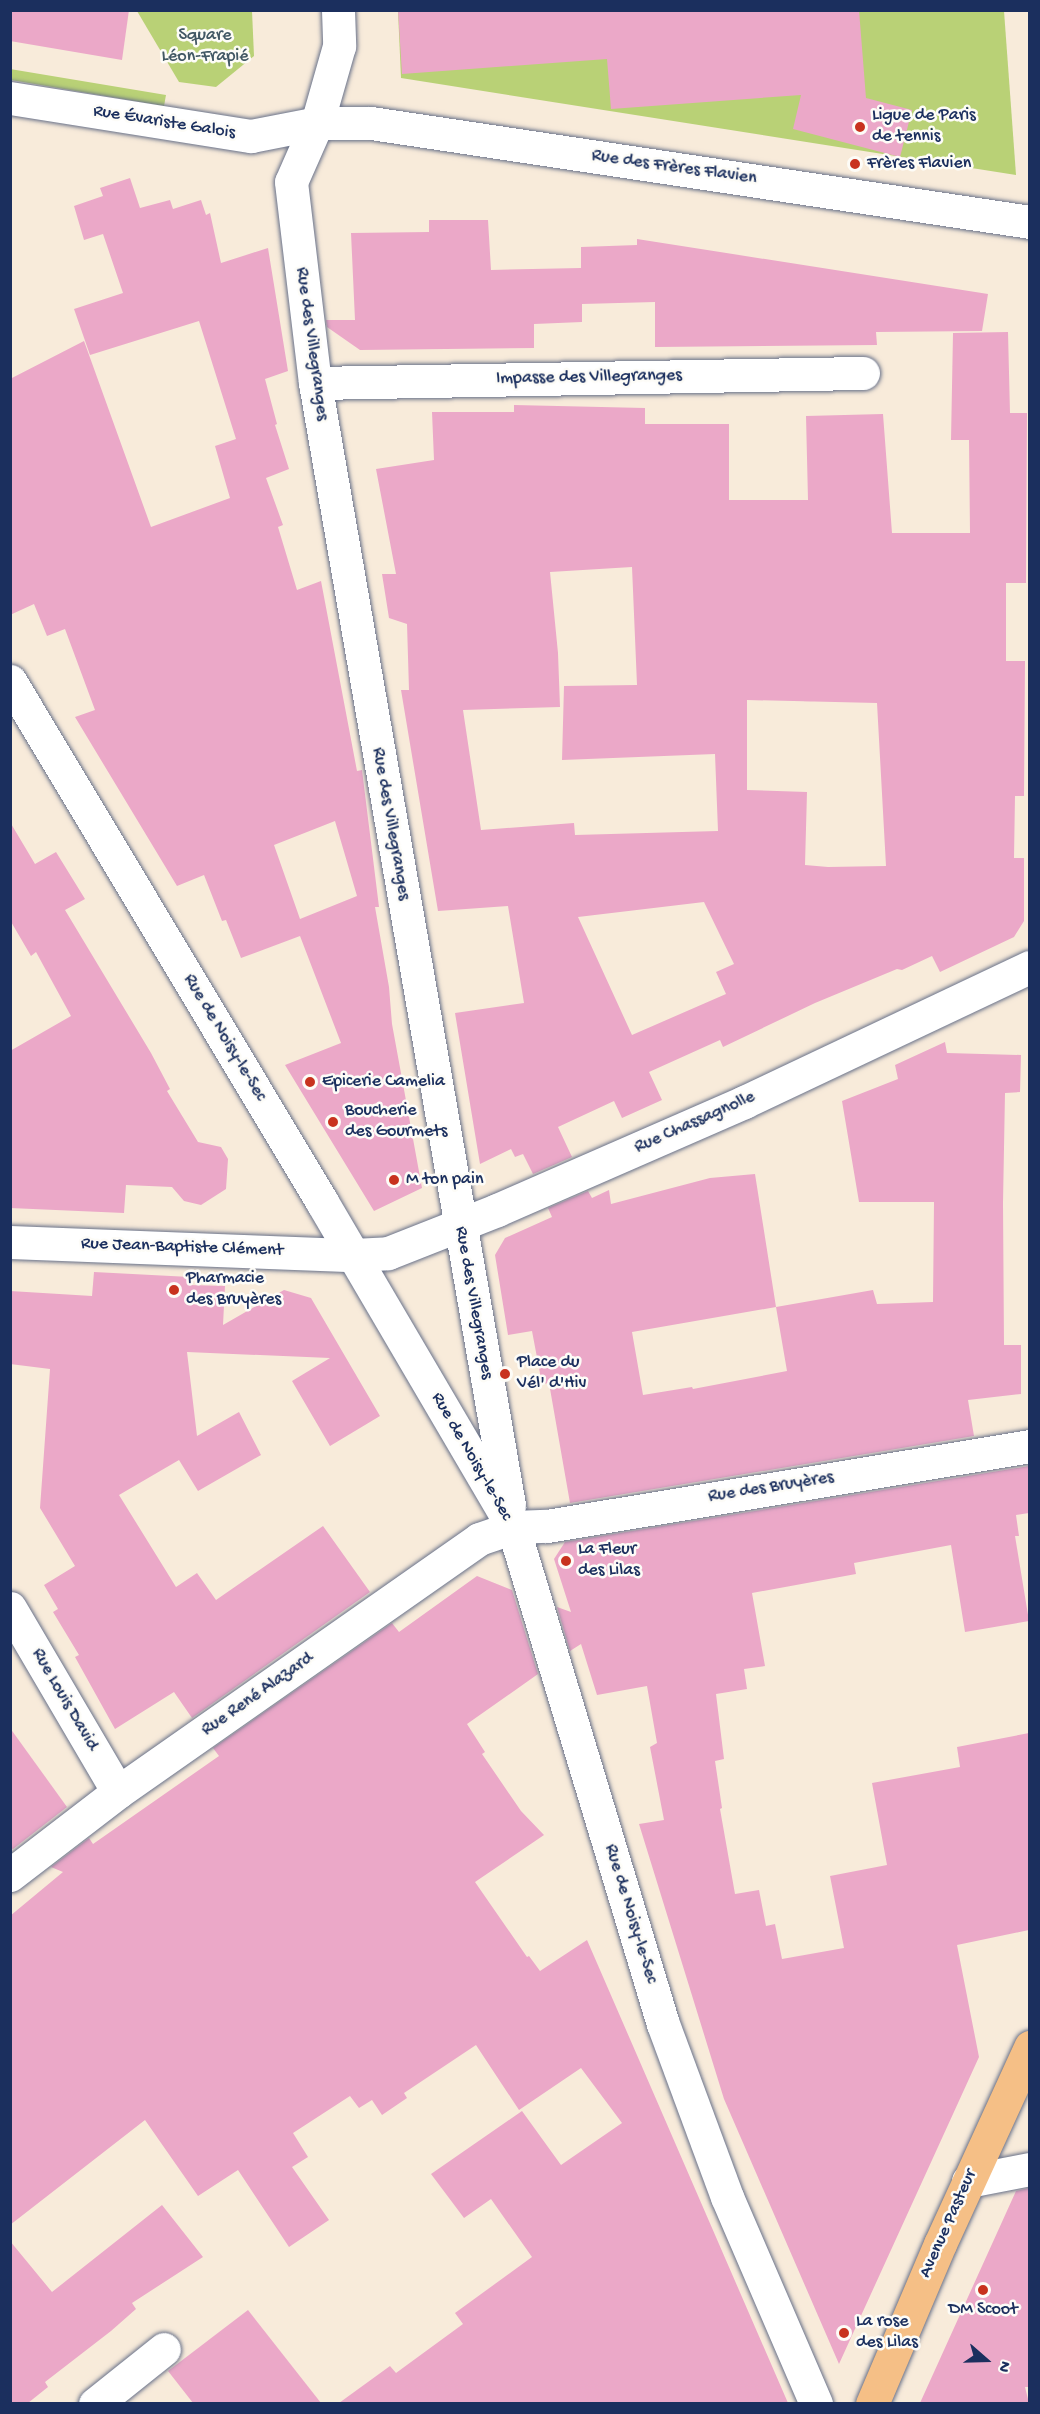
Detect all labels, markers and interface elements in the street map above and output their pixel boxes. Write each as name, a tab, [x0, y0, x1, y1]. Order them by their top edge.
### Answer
park label: Square Léon-Frapié	[161, 26, 249, 68]
street label: Rue Évariste Galois	[91, 101, 237, 145]
place label: Ligue de Paris de tennis	[872, 106, 976, 148]
marker: Ligue de Paris de tennis	[853, 120, 867, 134]
street label: Rue des Frères Flavien	[590, 146, 758, 190]
place label: Frères Flavien	[867, 153, 971, 175]
marker: Frères Flavien	[848, 157, 862, 171]
street label: Rue des Villegranges	[290, 266, 332, 422]
street label: Impasse des Villegranges	[496, 366, 682, 390]
street label: Rue des Villegranges	[366, 746, 414, 902]
street label: Rue de Noisy-le-Sec	[178, 971, 270, 1105]
place label: Epicerie Camelia	[322, 1071, 445, 1093]
marker: Epicerie Camelia	[303, 1075, 317, 1089]
street label: Rue Chassagnolle	[631, 1087, 759, 1159]
place label: Boucherie des Gourmets	[345, 1101, 447, 1144]
marker: Boucherie des Gourmets	[326, 1115, 340, 1129]
place label: M ton pain	[406, 1169, 484, 1191]
marker: M ton pain	[387, 1173, 401, 1187]
street label: Rue des Villegranges	[449, 1225, 497, 1381]
street label: Rue Jean-Baptiste Clément	[81, 1234, 283, 1262]
place label: Pharmacie des Bruyères	[186, 1269, 281, 1312]
marker: Pharmacie des Bruyères	[167, 1283, 181, 1297]
place label: Place du Vél' d'Hiv	[517, 1353, 586, 1396]
marker: Place du Vél' d'Hiv	[498, 1367, 512, 1381]
street label: Rue de Noisy-le-Sec	[426, 1389, 516, 1525]
street label: Rue des Bruyères	[707, 1467, 835, 1509]
place label: La Fleur des Lilas	[578, 1540, 640, 1582]
marker: La Fleur des Lilas	[559, 1554, 573, 1568]
street label: Rue Louis David	[26, 1645, 102, 1755]
street label: Rue René Alazard	[198, 1648, 318, 1742]
street label: Rue de Noisy-le-Sec	[599, 1842, 661, 1986]
street label: Avenue Pasteur	[915, 2166, 983, 2282]
marker: DM Scoot	[976, 2283, 990, 2297]
place label: DM Scoot	[949, 2299, 1017, 2321]
place label: La rose des Lilas	[856, 2312, 918, 2354]
marker: La rose des Lilas	[837, 2326, 851, 2340]
north arrow	[956, 2330, 1016, 2390]
text: N	[993, 2358, 1014, 2374]

